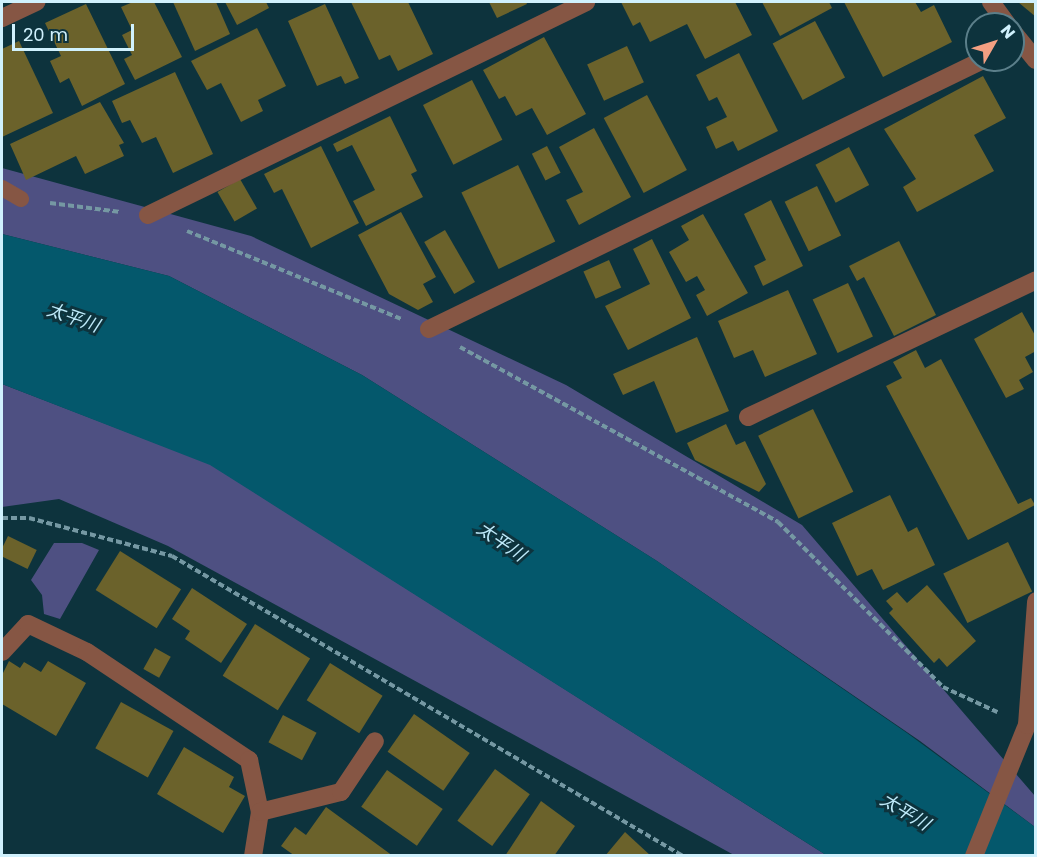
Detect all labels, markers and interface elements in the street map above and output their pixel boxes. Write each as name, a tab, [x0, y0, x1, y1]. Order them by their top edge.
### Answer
scale bar	[15, 12, 136, 50]
north arrow	[965, 12, 1025, 72]
text: N	[995, 20, 1021, 44]
text: 20 m	[23, 22, 68, 47]
water label: 太平川	[44, 299, 102, 337]
water label: 太平川	[473, 518, 529, 566]
water label: 太平川	[876, 789, 934, 835]

